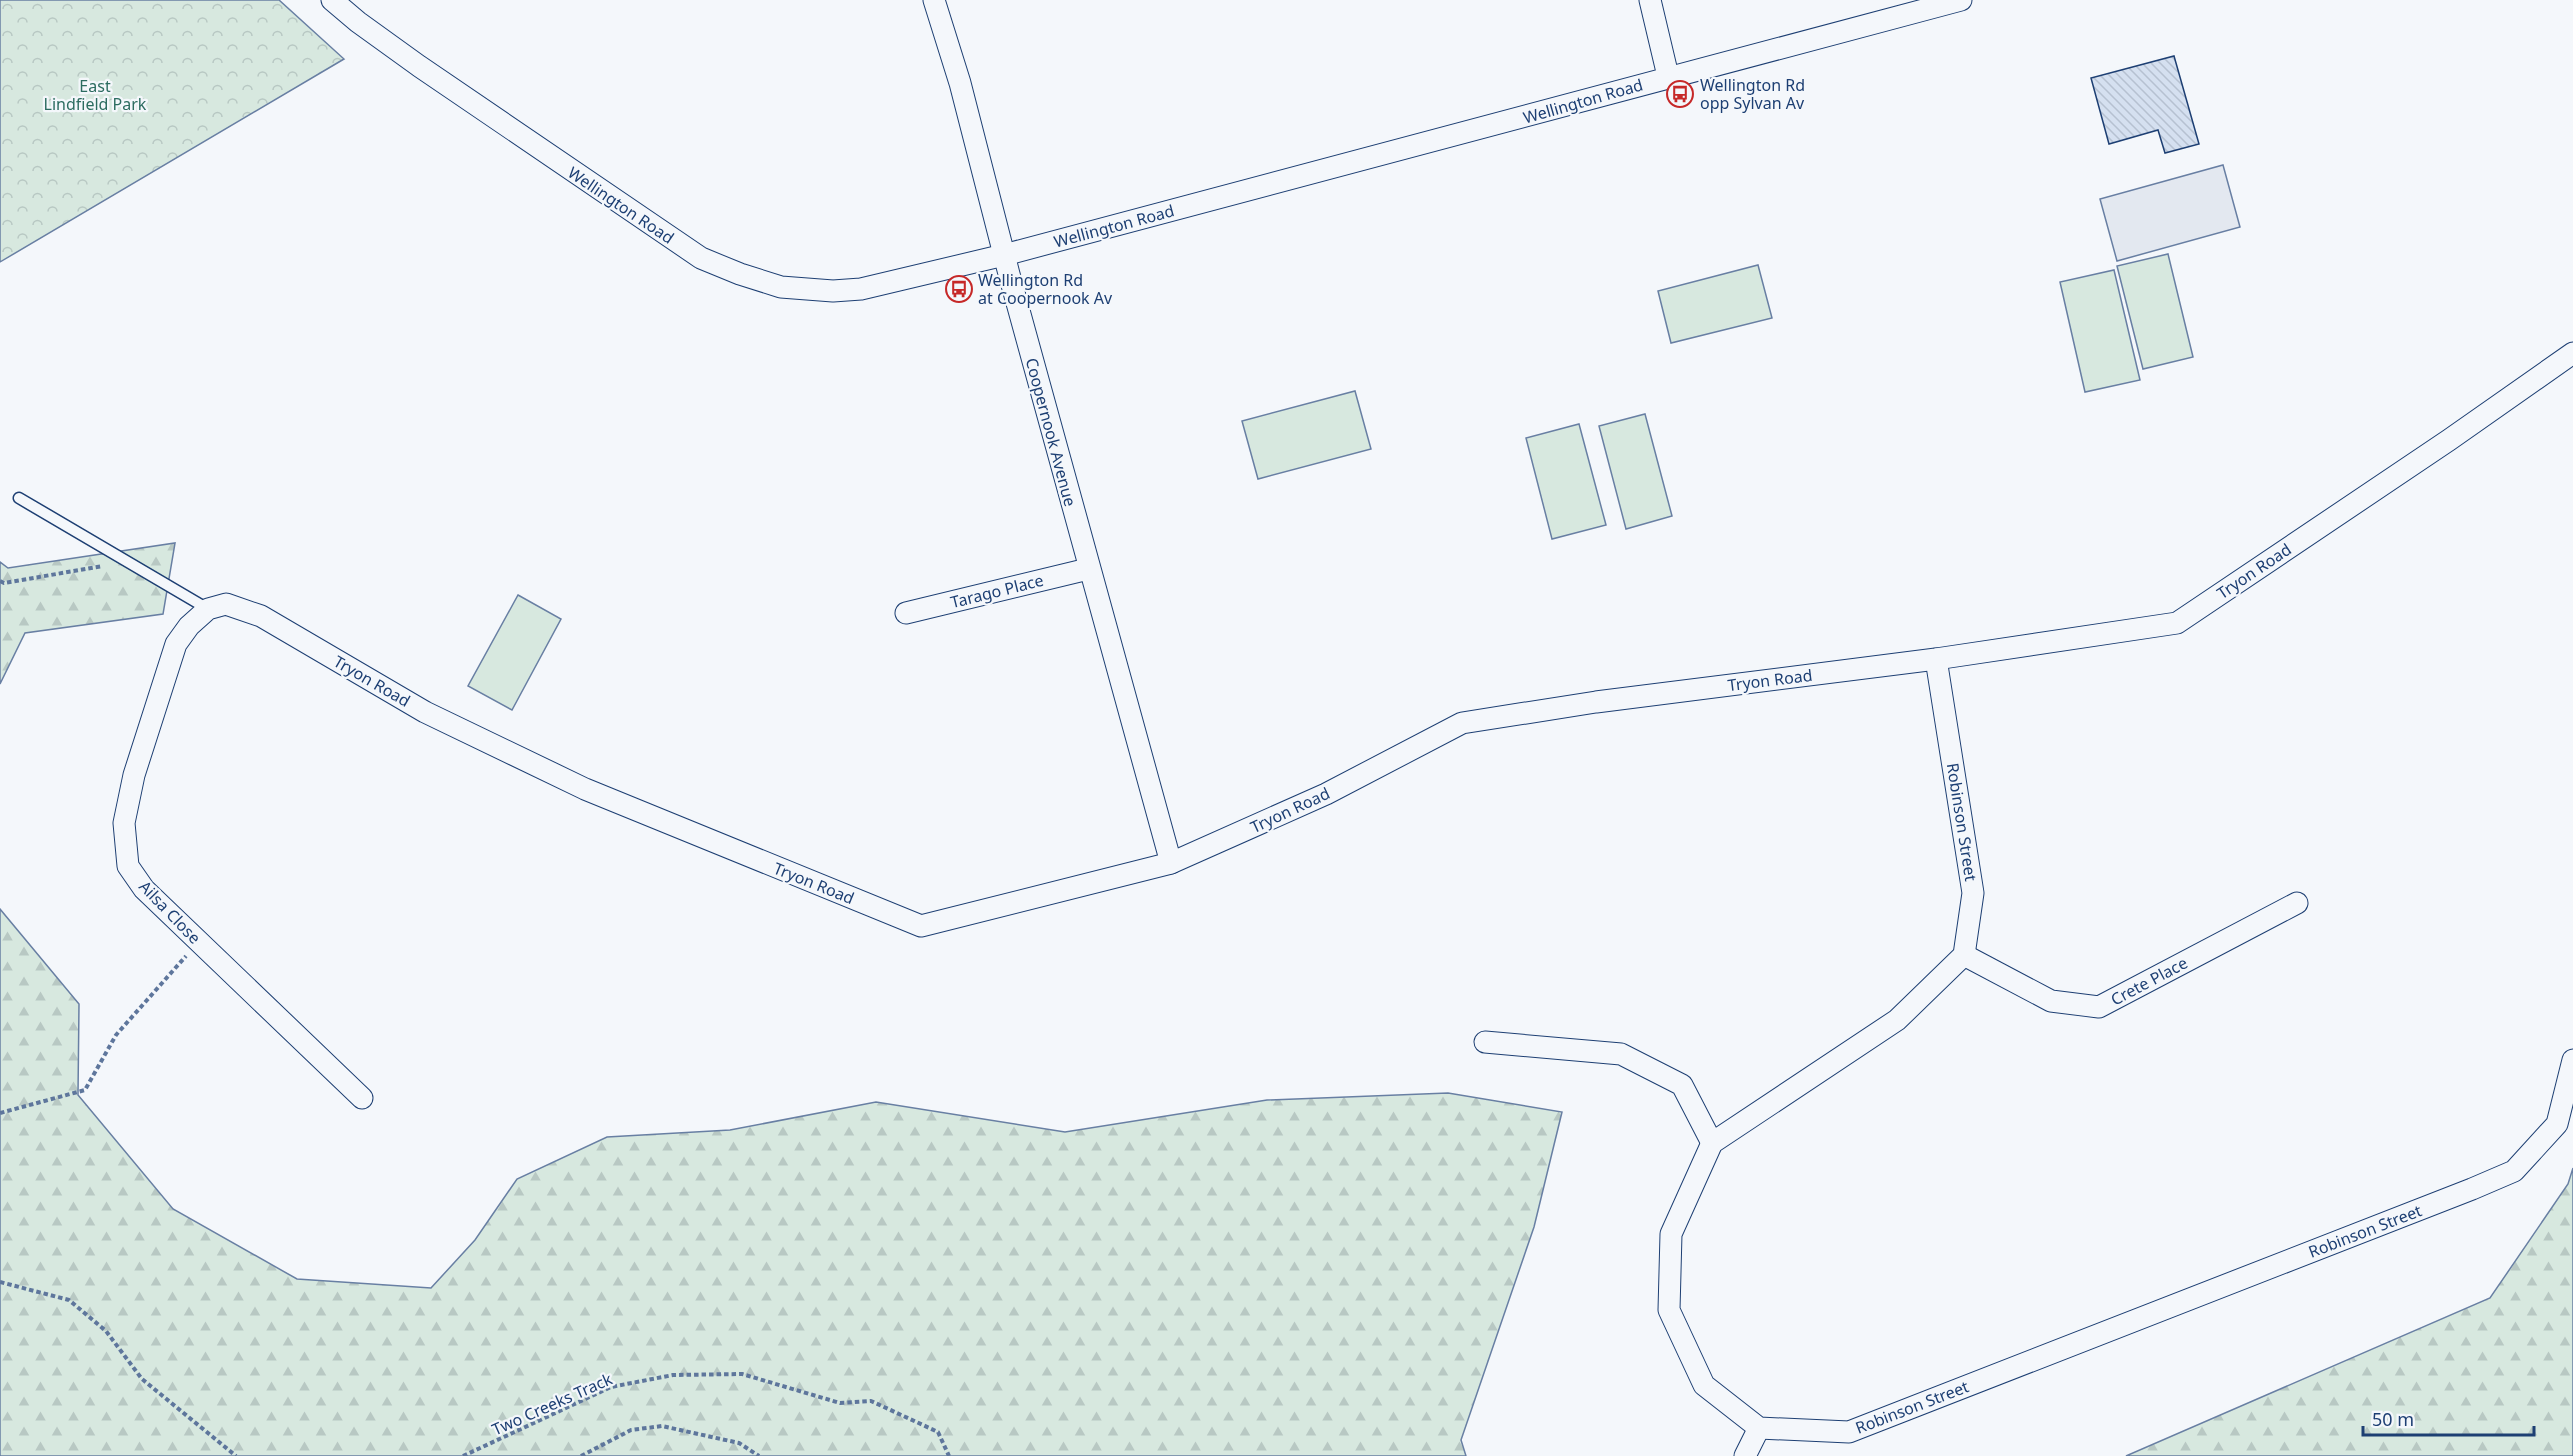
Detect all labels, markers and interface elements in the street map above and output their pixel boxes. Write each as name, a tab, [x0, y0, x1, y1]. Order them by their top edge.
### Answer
street label: Wellington Road	[1521, 73, 1645, 129]
place label: Wellington Rd opp Sylvan Av	[1700, 74, 1805, 114]
park label: East Lindfield Park	[44, 75, 147, 115]
bus stop icon: Wellington Rd opp Sylvan Av	[1665, 79, 1695, 109]
street label: Wellington Road	[564, 161, 678, 249]
street label: Wellington Road	[1051, 199, 1177, 253]
place label: Wellington Rd at Coopernook Av	[978, 269, 1113, 309]
bus stop icon: Wellington Rd at Coopernook Av	[944, 274, 974, 304]
street label: Coopernook Avenue	[1021, 355, 1081, 509]
street label: Tryon Road	[2213, 538, 2295, 604]
street label: Tarago Place	[948, 569, 1046, 613]
street label: Tryon Road	[330, 650, 414, 712]
street label: Tryon Road	[1726, 664, 1814, 696]
street label: Robinson Street	[1942, 761, 1982, 883]
street label: Tryon Road	[1247, 782, 1333, 838]
street label: Tryon Road	[770, 857, 858, 909]
street label: Ailsa Close	[134, 876, 206, 948]
street label: Crete Place	[2107, 952, 2191, 1010]
street label: Robinson Street	[2305, 1199, 2425, 1263]
street label: Two Creeks Track	[488, 1367, 616, 1440]
street label: Robinson Street	[1852, 1375, 1972, 1439]
scale bar	[2363, 1399, 2534, 1437]
text: 50 m	[2372, 1407, 2414, 1431]

